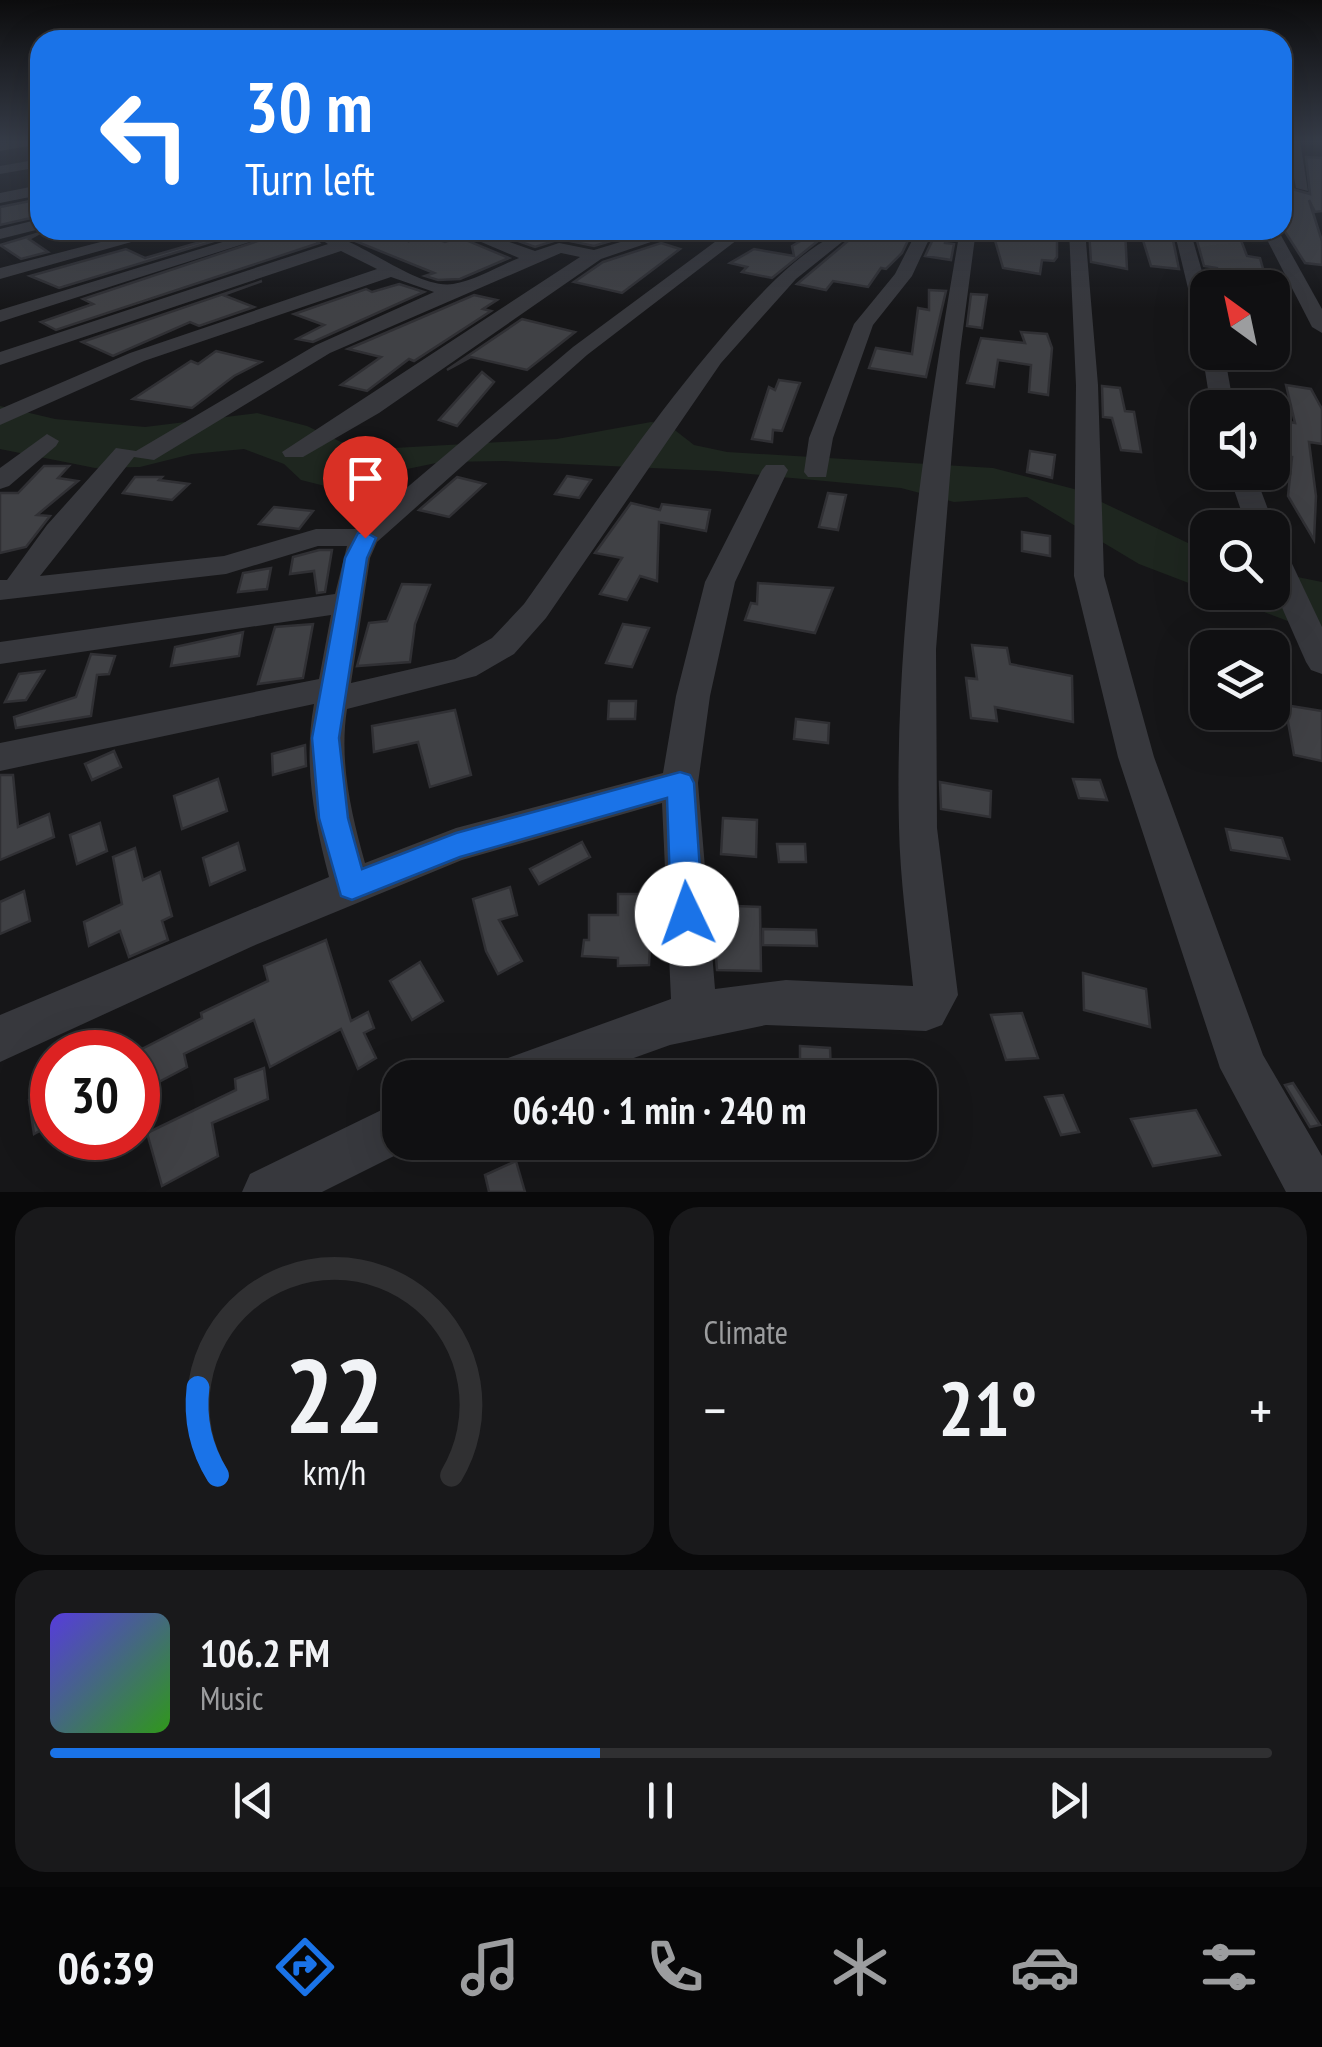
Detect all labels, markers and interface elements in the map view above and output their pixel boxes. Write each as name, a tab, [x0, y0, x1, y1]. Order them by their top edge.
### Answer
text: 30 m	[245, 61, 373, 151]
icon: left	[80, 70, 210, 200]
text: Turn left	[245, 149, 375, 207]
north arrow	[1190, 270, 1290, 370]
map controls	[1190, 270, 1290, 730]
button: sound	[1190, 390, 1290, 490]
pin	[323, 436, 408, 539]
icon: arrive	[338, 451, 393, 506]
button: search	[1190, 510, 1290, 610]
button: layers	[1190, 630, 1290, 730]
position arrow	[635, 862, 739, 966]
speed limit sign: 30	[30, 1030, 160, 1160]
text: 06:40 · 1 min · 240 m	[513, 1085, 806, 1134]
text: Climate	[704, 1311, 788, 1353]
text: 22	[285, 1327, 384, 1462]
text: 21°	[938, 1360, 1037, 1457]
text: −	[704, 1374, 726, 1445]
text: +	[1249, 1374, 1272, 1445]
text: km/h	[303, 1449, 366, 1495]
text: 106.2 FM	[200, 1628, 330, 1677]
text: Music	[200, 1677, 263, 1719]
icon: previous	[226, 1773, 281, 1828]
icon: pause	[633, 1773, 688, 1828]
icon: next	[1041, 1773, 1096, 1828]
icon: directions	[270, 1932, 340, 2002]
icon: music	[455, 1932, 525, 2002]
icon: phone	[640, 1932, 710, 2002]
icon: climate	[825, 1932, 895, 2002]
icon: car	[1010, 1932, 1080, 2002]
icon: filters	[1194, 1932, 1264, 2002]
text: 06:39	[57, 1938, 155, 1996]

